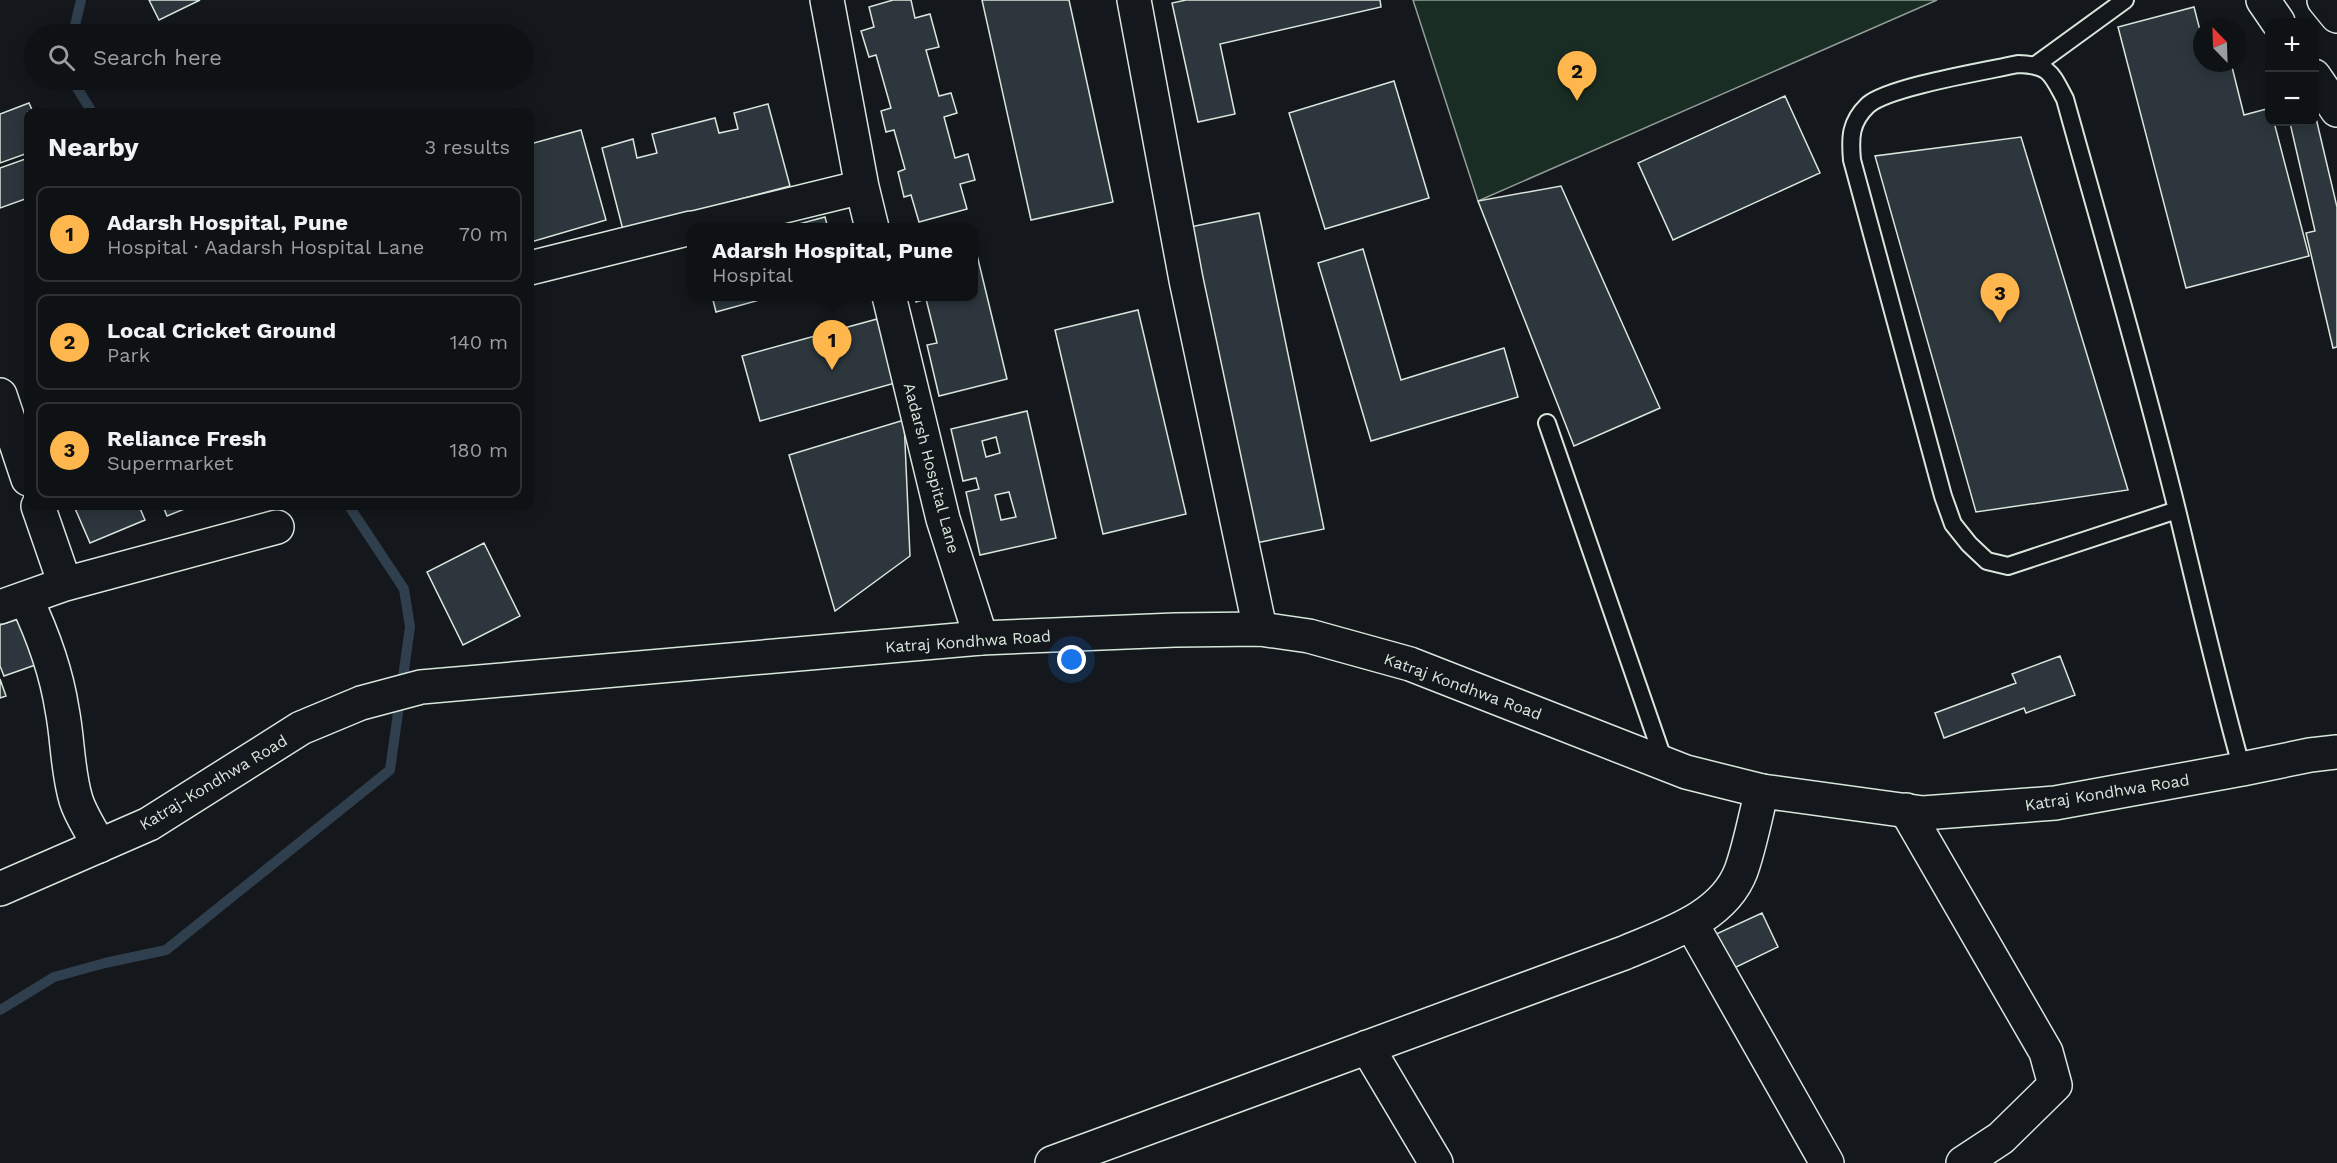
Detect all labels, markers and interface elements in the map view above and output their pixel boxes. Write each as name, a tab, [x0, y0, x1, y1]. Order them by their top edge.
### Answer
north arrow	[2193, 18, 2247, 72]
map controls	[2265, 18, 2319, 126]
button: +	[2265, 18, 2319, 72]
search box	[24, 24, 534, 90]
icon: search	[45, 41, 78, 74]
text: Search here	[93, 45, 222, 70]
pin: 2	[1558, 51, 1596, 101]
button: −	[2265, 72, 2319, 126]
text: Nearby	[48, 132, 139, 162]
text: 3 results	[425, 135, 510, 159]
text: Adarsh Hospital, Pune	[107, 210, 348, 235]
text: 1	[65, 222, 74, 246]
text: 70 m	[459, 222, 508, 246]
popup	[687, 223, 978, 301]
text: Hospital · Aadarsh Hospital Lane	[107, 235, 424, 259]
text: Adarsh Hospital, Pune	[712, 238, 953, 263]
text: Hospital	[712, 263, 793, 287]
pin: 3	[1980, 274, 2020, 323]
text: Local Cricket Ground	[107, 318, 336, 343]
pin: 1	[812, 320, 852, 370]
text: 2	[64, 330, 75, 354]
text: 140 m	[450, 330, 508, 354]
text: Park	[107, 343, 150, 367]
street label: Aadarsh Hospital Lane	[900, 381, 963, 556]
text: Reliance Fresh	[107, 426, 267, 451]
text: 3	[64, 438, 75, 462]
text: 180 m	[450, 438, 508, 462]
text: Supermarket	[107, 451, 233, 475]
street label: Katraj Kondhwa Road	[884, 626, 1052, 657]
your location	[1057, 645, 1086, 674]
street label: Katraj Kondhwa Road	[1381, 649, 1544, 724]
street label: Katraj-Kondhwa Road	[136, 731, 291, 834]
street label: Katraj Kondhwa Road	[2023, 770, 2191, 815]

